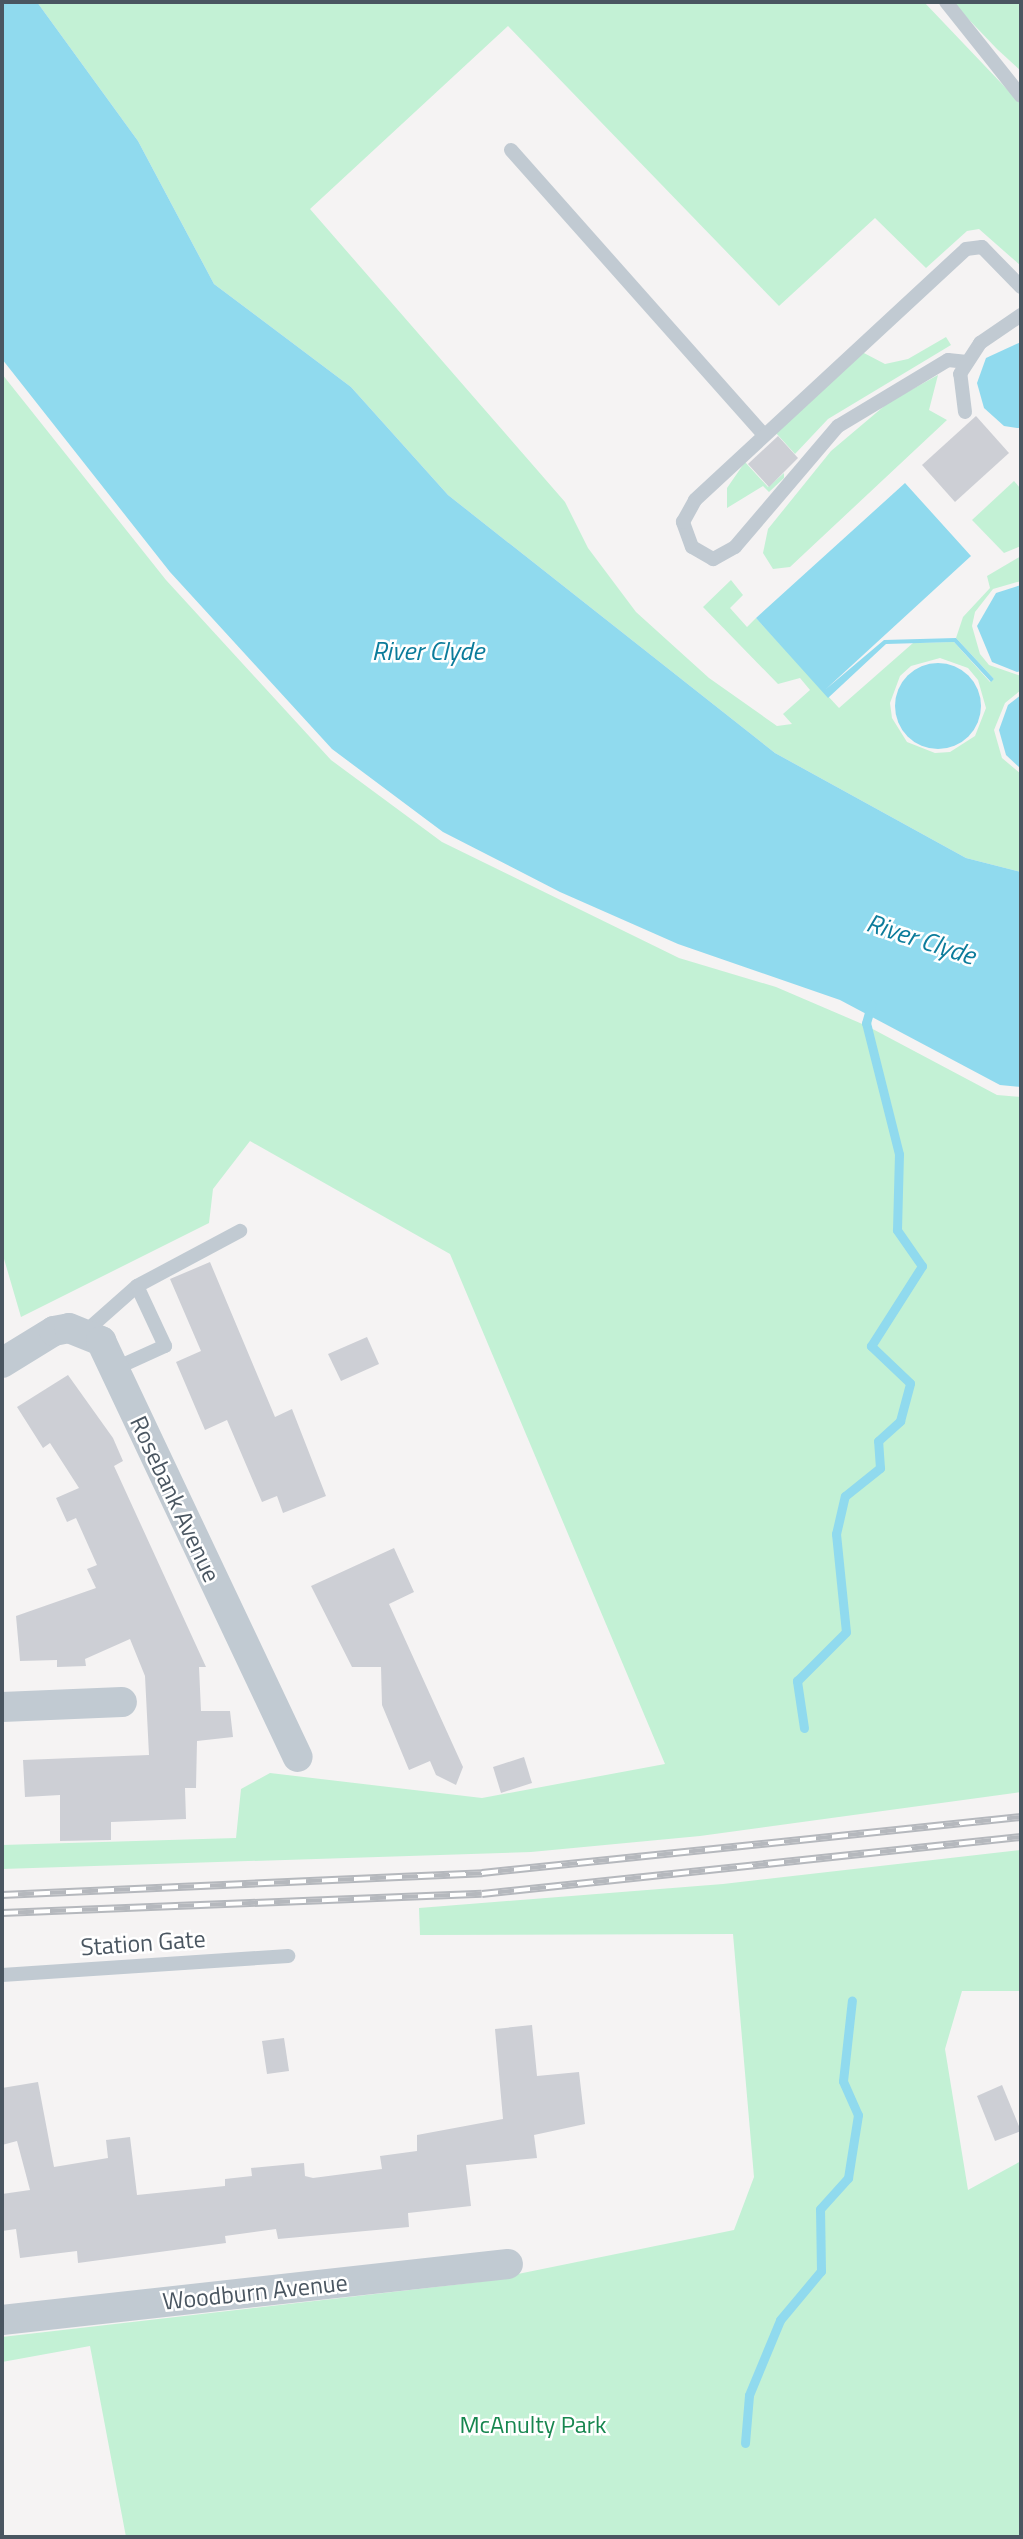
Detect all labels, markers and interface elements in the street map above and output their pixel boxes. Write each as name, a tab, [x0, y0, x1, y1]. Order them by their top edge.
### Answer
water label: River Clyde	[372, 635, 484, 667]
water label: River Clyde	[863, 907, 979, 971]
street label: Rosebank Avenue	[124, 1411, 226, 1587]
street label: Station Gate	[80, 1924, 206, 1962]
street label: Woodburn Avenue	[161, 2268, 349, 2316]
park label: McAnulty Park	[459, 2411, 607, 2439]

